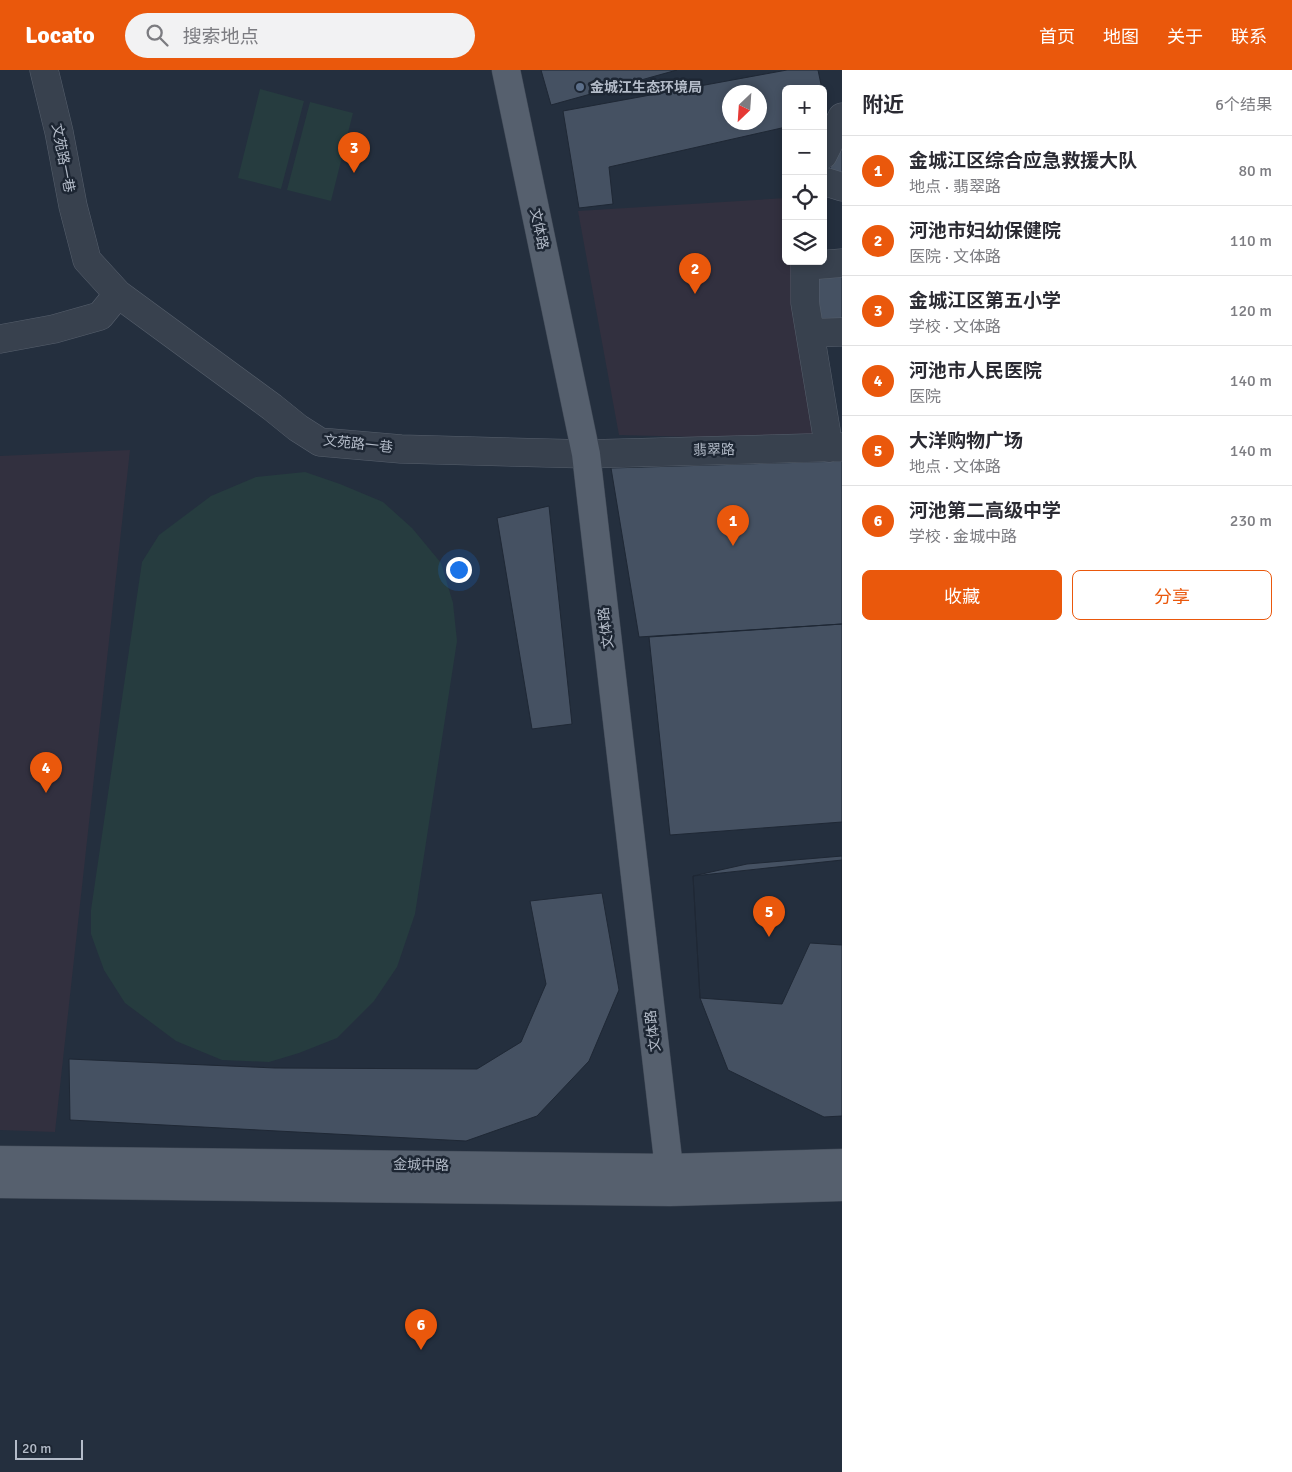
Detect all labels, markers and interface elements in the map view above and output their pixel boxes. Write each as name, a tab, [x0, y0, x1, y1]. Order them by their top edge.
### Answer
search box	[125, 13, 475, 58]
text: Locato	[25, 20, 95, 50]
icon: search	[143, 21, 171, 49]
text: 搜索地点	[183, 25, 259, 49]
text: 首页	[1039, 26, 1075, 48]
text: 地图	[1103, 26, 1139, 48]
text: 关于	[1167, 26, 1203, 48]
text: 联系	[1231, 26, 1267, 48]
place label: 金城江生态环境局	[590, 79, 702, 96]
marker: 金城江生态环境局	[574, 81, 586, 93]
north arrow	[722, 85, 767, 130]
map controls	[782, 85, 827, 265]
button: +	[782, 85, 827, 130]
text: 附近	[862, 92, 904, 118]
text: 6个结果	[1215, 95, 1272, 115]
street label: 文苑路一巷	[48, 122, 78, 194]
button: −	[782, 130, 827, 175]
pin: 3	[338, 132, 370, 173]
text: 金城江区综合应急救援大队	[909, 149, 1137, 173]
text: 1	[874, 161, 882, 181]
text: 80 m	[1238, 161, 1272, 181]
button: locate	[782, 175, 827, 220]
text: 地点 · 翡翠路	[909, 177, 1001, 197]
street label: 文体路	[526, 207, 552, 251]
text: 河池市妇幼保健院	[909, 219, 1061, 243]
button: layers	[782, 220, 827, 265]
text: 2	[874, 231, 882, 251]
text: 110 m	[1230, 231, 1272, 251]
text: 医院 · 文体路	[909, 247, 1001, 267]
pin: 2	[679, 253, 711, 294]
text: 金城江区第五小学	[909, 289, 1061, 313]
text: 3	[874, 301, 882, 321]
text: 120 m	[1230, 301, 1272, 321]
text: 学校 · 文体路	[909, 317, 1001, 337]
text: 河池市人民医院	[909, 359, 1042, 383]
text: 4	[874, 371, 882, 391]
text: 140 m	[1230, 371, 1272, 391]
text: 医院	[909, 387, 941, 407]
text: 大洋购物广场	[909, 429, 1023, 453]
street label: 文苑路一巷	[322, 432, 394, 456]
street label: 翡翠路	[693, 441, 735, 459]
text: 5	[874, 441, 882, 461]
text: 140 m	[1230, 441, 1272, 461]
text: 地点 · 文体路	[909, 457, 1001, 477]
text: 河池第二高级中学	[909, 499, 1061, 523]
pin: 1	[717, 505, 749, 546]
text: 6	[874, 511, 882, 531]
text: 230 m	[1230, 511, 1272, 531]
text: 学校 · 金城中路	[909, 527, 1017, 547]
your location	[446, 557, 472, 583]
button: 收藏	[862, 570, 1062, 620]
button: 分享	[1072, 570, 1272, 620]
street label: 文体路	[595, 606, 617, 650]
pin: 4	[30, 752, 62, 793]
pin: 5	[753, 896, 785, 937]
street label: 文体路	[642, 1009, 664, 1053]
street label: 金城中路	[393, 1156, 449, 1174]
pin: 6	[405, 1309, 437, 1350]
scale bar	[15, 1437, 82, 1460]
text: 20 m	[22, 1440, 51, 1457]

